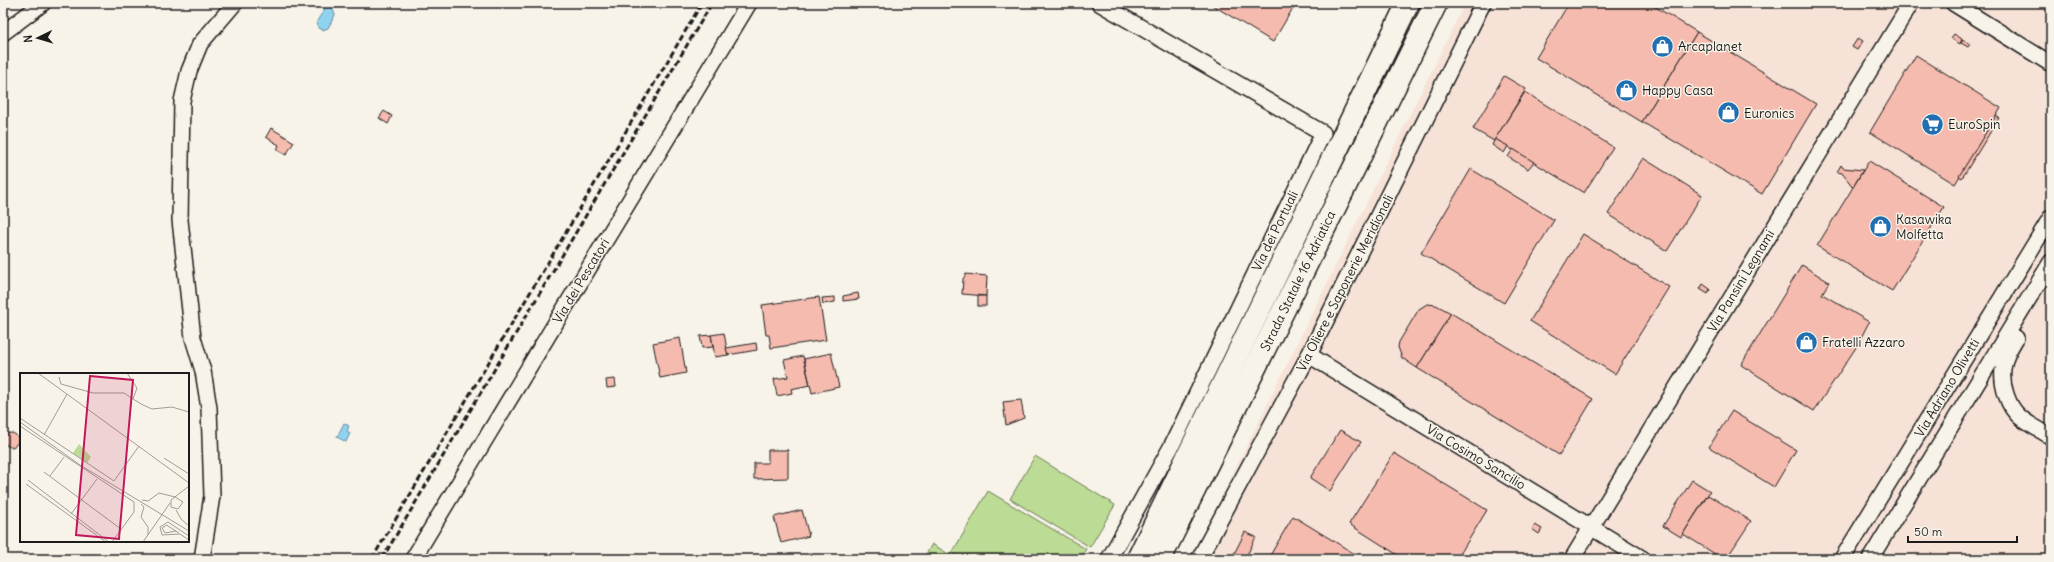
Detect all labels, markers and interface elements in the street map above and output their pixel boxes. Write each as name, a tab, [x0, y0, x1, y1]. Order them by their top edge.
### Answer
north arrow	[18, 18, 58, 58]
shop icon: Arcaplanet	[1650, 33, 1676, 59]
text: N	[21, 34, 35, 43]
place label: Arcaplanet	[1678, 38, 1743, 55]
shop icon: Happy Casa	[1613, 77, 1639, 103]
place label: Happy Casa	[1642, 82, 1713, 99]
shop icon: Euronics	[1716, 100, 1742, 126]
place label: Euronics	[1744, 105, 1794, 122]
supermarket icon: EuroSpin	[1920, 111, 1946, 137]
place label: EuroSpin	[1948, 116, 2001, 133]
street label: Via dei Portuali	[1248, 188, 1302, 274]
street label: Via Oliere e Saponerie Meridionali	[1293, 192, 1397, 374]
street label: Strada Statale 16 Adriatica	[1257, 208, 1339, 354]
place label: Kasawika Molfetta	[1896, 211, 1952, 243]
shop icon: Kasawika Molfetta	[1868, 213, 1894, 239]
street label: Via Pansini Legnami	[1704, 227, 1778, 335]
street label: Via dei Pescatori	[549, 235, 613, 327]
shop icon: Fratelli Azzaro	[1794, 329, 1820, 355]
place label: Fratelli Azzaro	[1822, 334, 1905, 351]
street label: Via Adriano Olivetti	[1911, 336, 1983, 440]
inset map	[20, 373, 189, 542]
street label: Via Cosimo Sancilio	[1423, 421, 1529, 493]
scale bar	[1908, 518, 2017, 544]
text: 50 m	[1914, 524, 1943, 539]

